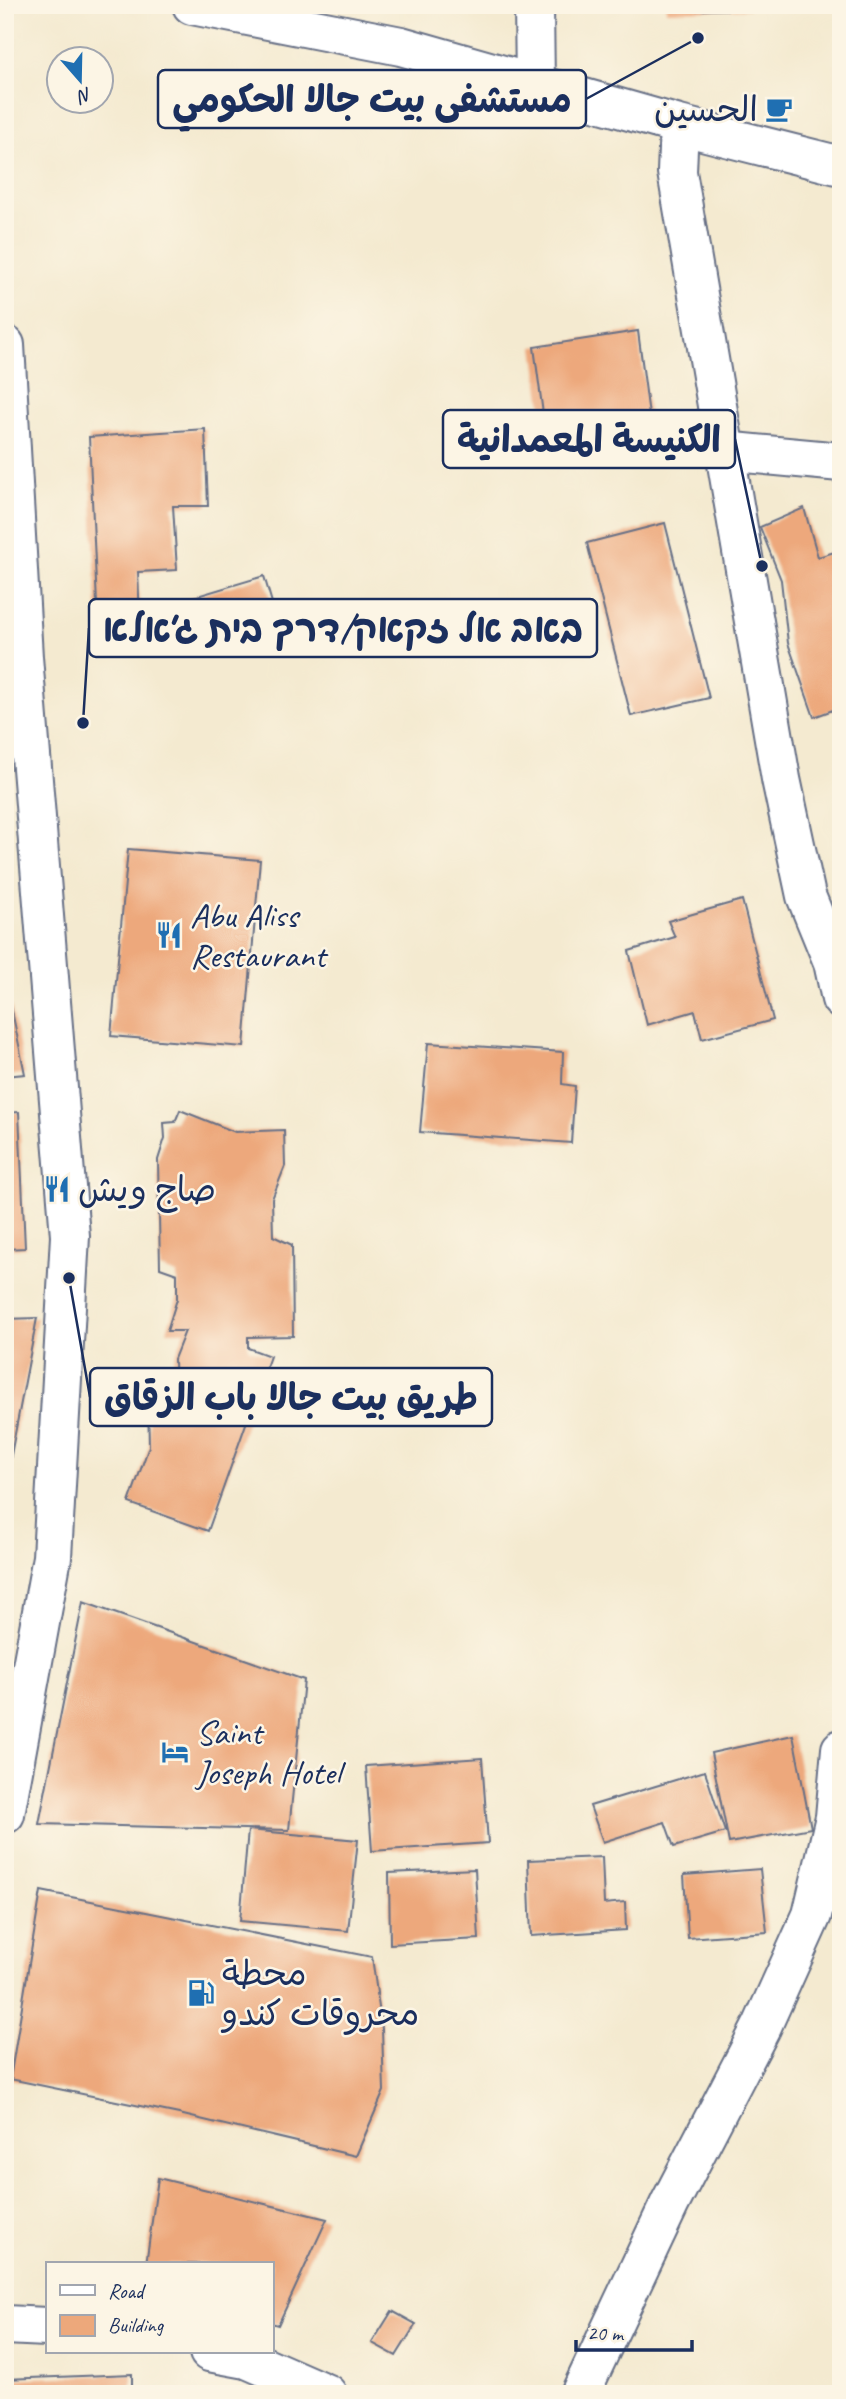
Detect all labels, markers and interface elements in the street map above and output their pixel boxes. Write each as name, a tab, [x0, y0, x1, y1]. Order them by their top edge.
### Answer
north arrow	[46, 46, 116, 116]
callout: مستشفى بيت جالا الحكومي	[158, 70, 586, 128]
text: مستشفى بيت جالا الحكومي	[172, 76, 572, 132]
text: N	[73, 82, 95, 109]
place label: الحسين	[654, 87, 758, 132]
cafe icon: الحسين	[764, 94, 794, 124]
callout: الكنيسة المعمدانية	[443, 410, 735, 468]
text: الكنيسة المعمدانية	[457, 416, 721, 463]
callout: באב אל זקאק/דרך בית ג׳אלא	[89, 599, 597, 657]
text: באב אל זקאק/דרך בית ג׳אלא	[103, 605, 583, 652]
place label: Abu Aliss Restaurant	[190, 893, 329, 978]
restaurant icon: Abu Aliss Restaurant	[154, 920, 184, 950]
place label: صاج ويش	[78, 1167, 216, 1213]
restaurant icon: صاج ويش	[42, 1174, 72, 1204]
callout: طريق بيت جالا باب الزقاق	[90, 1368, 492, 1426]
text: طريق بيت جالا باب الزقاق	[104, 1374, 478, 1421]
place label: Saint Joseph Hotel	[194, 1710, 347, 1795]
hotel icon: Saint Joseph Hotel	[160, 1737, 190, 1767]
place label: محطة محروقات كندو	[220, 1951, 419, 2036]
fuel station icon: محطة محروقات كندو	[186, 1978, 216, 2008]
legend	[46, 2262, 273, 2354]
text: Road	[108, 2278, 147, 2304]
scale bar	[576, 2308, 692, 2352]
text: Building	[108, 2312, 165, 2338]
text: 20 m	[587, 2320, 625, 2346]

